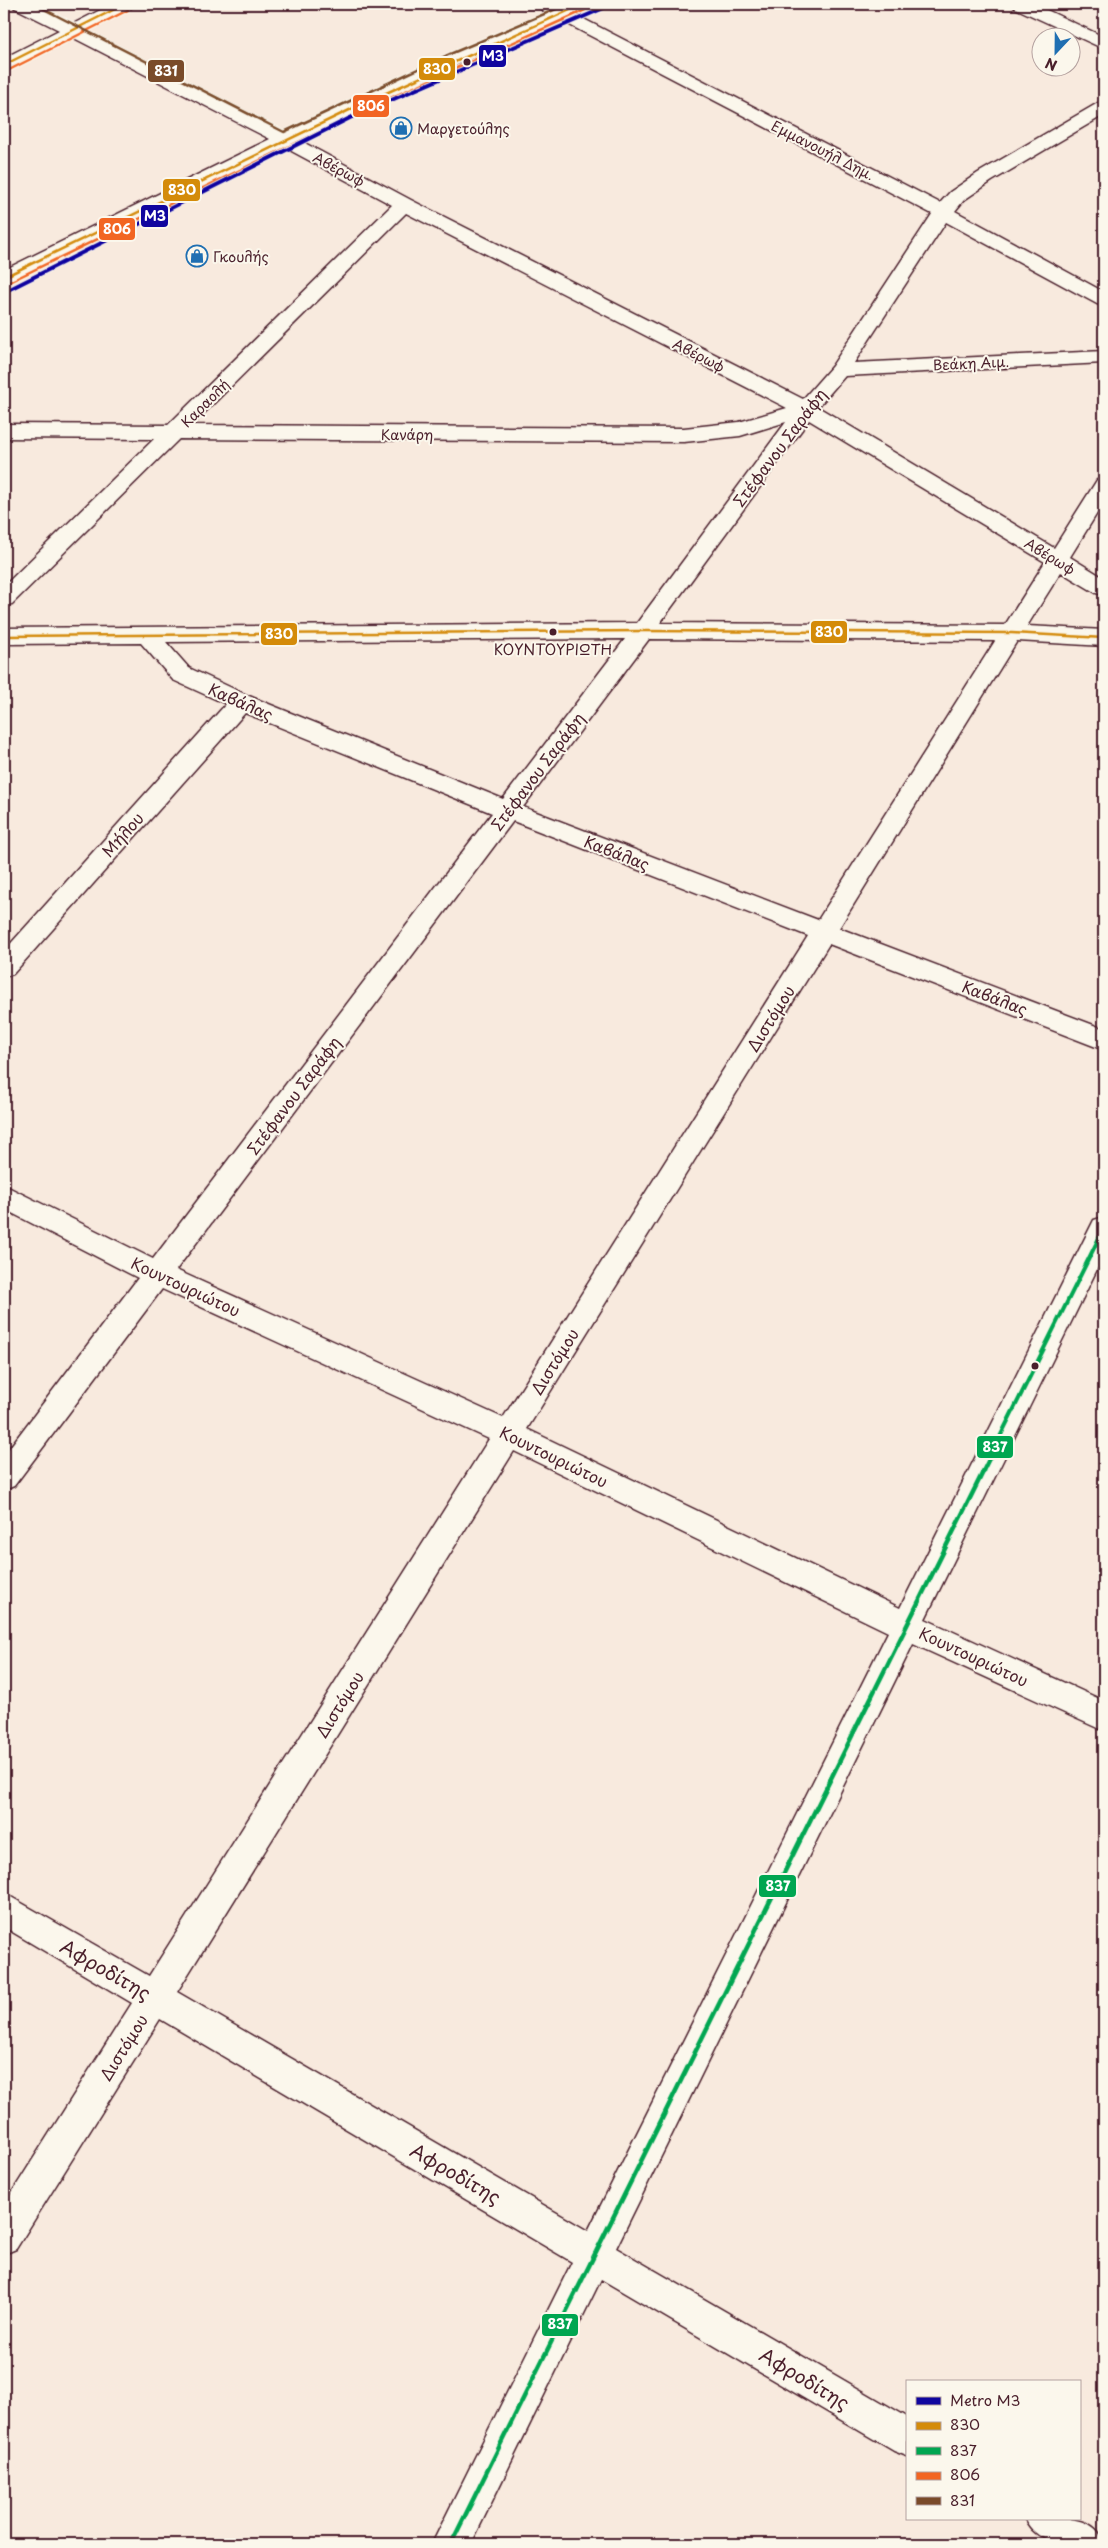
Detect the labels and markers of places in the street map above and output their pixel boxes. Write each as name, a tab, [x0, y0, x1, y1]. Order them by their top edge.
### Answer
unlabelled marker	[462, 57, 472, 67]
shop icon: Μαργετούλης	[389, 116, 413, 140]
place label: Μαργετούλης	[417, 118, 510, 139]
shop icon: Γκουλής	[185, 244, 209, 268]
place label: Γκουλής	[213, 246, 269, 267]
marker: ΚΟΥΝΤΟΥΡΙΩΤΗ	[548, 627, 558, 637]
place label: ΚΟΥΝΤΟΥΡΙΩΤΗ	[494, 637, 612, 660]
unlabelled marker	[1030, 1361, 1040, 1371]

